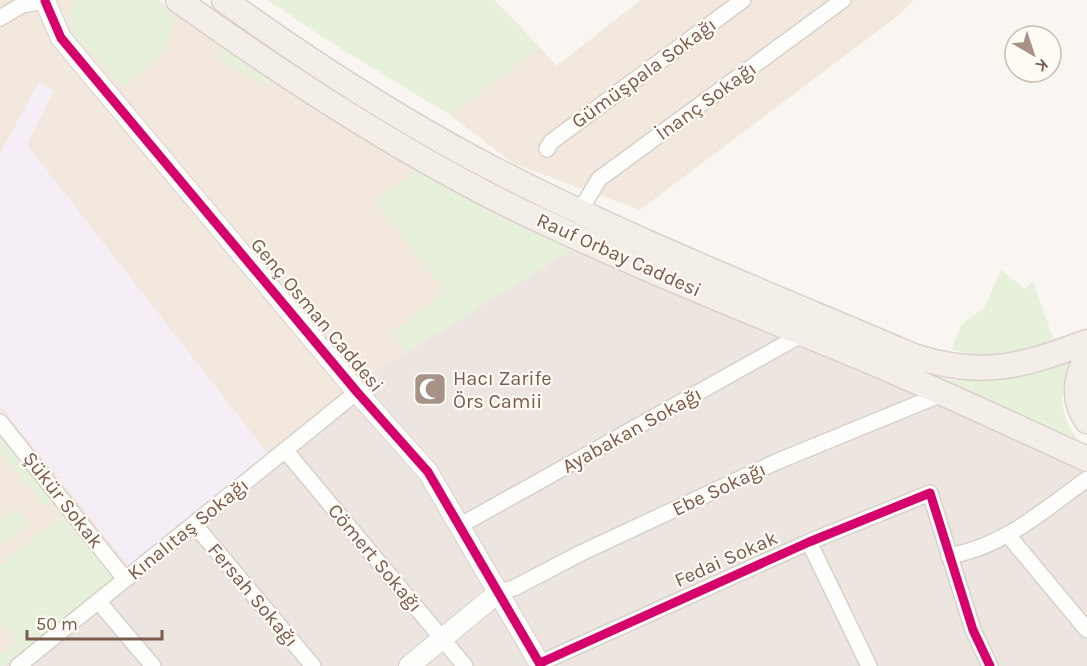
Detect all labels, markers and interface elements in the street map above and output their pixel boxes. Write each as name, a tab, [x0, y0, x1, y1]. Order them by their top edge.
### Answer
street label: Gümüşpala Sokağı	[567, 13, 721, 133]
north arrow	[1003, 24, 1063, 84]
text: K	[1032, 55, 1052, 76]
street label: İnanç Sokağı	[651, 57, 761, 145]
street label: Rauf Orbay Caddesi	[533, 208, 705, 302]
street label: Genç Osman Caddesi	[246, 233, 388, 397]
place label: Hacı Zarife Örs Camii	[453, 367, 552, 413]
mosque icon: Hacı Zarife Örs Camii	[412, 371, 448, 407]
street label: Ayabakan Sokağı	[558, 382, 706, 478]
street label: Şükür Sokak	[18, 447, 108, 553]
street label: Ebe Sokağı	[669, 457, 769, 521]
street label: Kınalıtaş Sokağı	[123, 473, 253, 585]
street label: Cömert Sokağı	[323, 499, 427, 617]
street label: Fedai Sokak	[671, 526, 781, 592]
street label: Fersah Sokağı	[203, 538, 303, 652]
scale bar	[27, 603, 162, 641]
text: 50 m	[36, 613, 78, 635]

